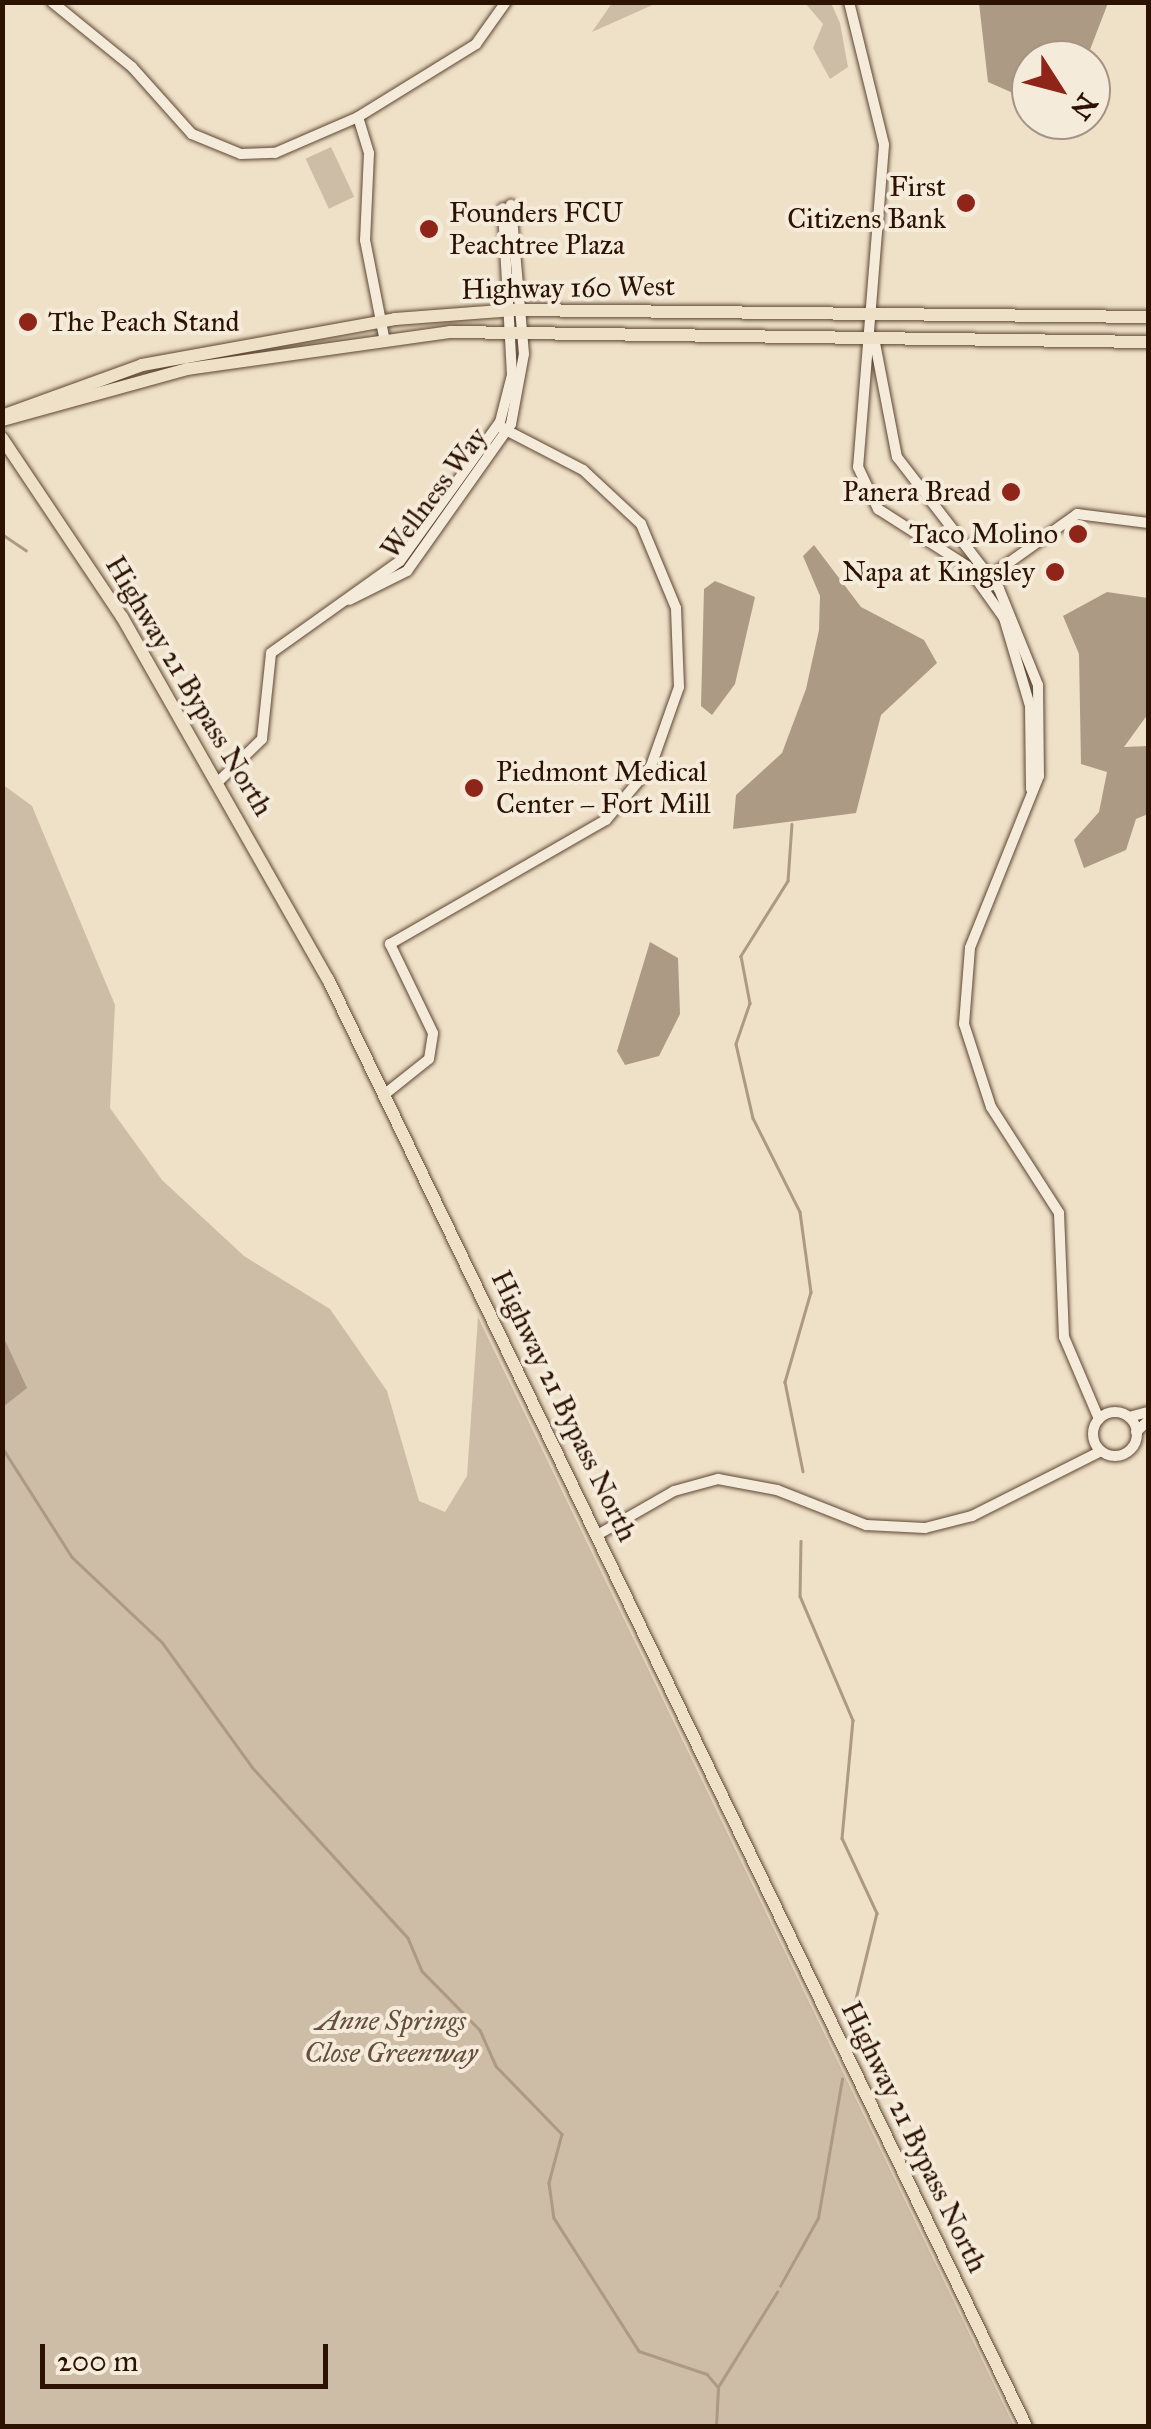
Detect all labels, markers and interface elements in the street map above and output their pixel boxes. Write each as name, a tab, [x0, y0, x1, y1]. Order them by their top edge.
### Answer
north arrow	[1011, 40, 1111, 140]
text: N	[1063, 87, 1105, 127]
place label: First Citizens Bank	[787, 170, 946, 236]
marker: First Citizens Bank	[955, 192, 977, 214]
place label: Founders FCU Peachtree Plaza	[449, 196, 625, 262]
marker: Founders FCU Peachtree Plaza	[418, 218, 440, 240]
street label: Highway 160 West	[461, 269, 675, 307]
place label: The Peach Stand	[48, 305, 240, 339]
marker: The Peach Stand	[17, 311, 39, 333]
street label: Wellness Way	[374, 421, 494, 565]
place label: Panera Bread	[842, 475, 991, 509]
marker: Panera Bread	[1000, 481, 1022, 503]
place label: Taco Molino	[909, 517, 1058, 551]
marker: Taco Molino	[1067, 523, 1089, 545]
street label: Highway 21 Bypass North	[98, 550, 280, 822]
place label: Napa at Kingsley	[842, 555, 1035, 589]
marker: Napa at Kingsley	[1044, 561, 1066, 583]
place label: Piedmont Medical Center – Fort Mill	[496, 755, 711, 821]
marker: Piedmont Medical Center – Fort Mill	[461, 775, 487, 801]
street label: Highway 21 Bypass North	[484, 1265, 644, 1547]
street label: Highway 21 Bypass North	[834, 1996, 994, 2278]
park label: Anne Springs Close Greenway	[304, 2004, 478, 2070]
scale bar	[45, 2324, 332, 2386]
text: 200 m	[57, 2343, 138, 2379]

